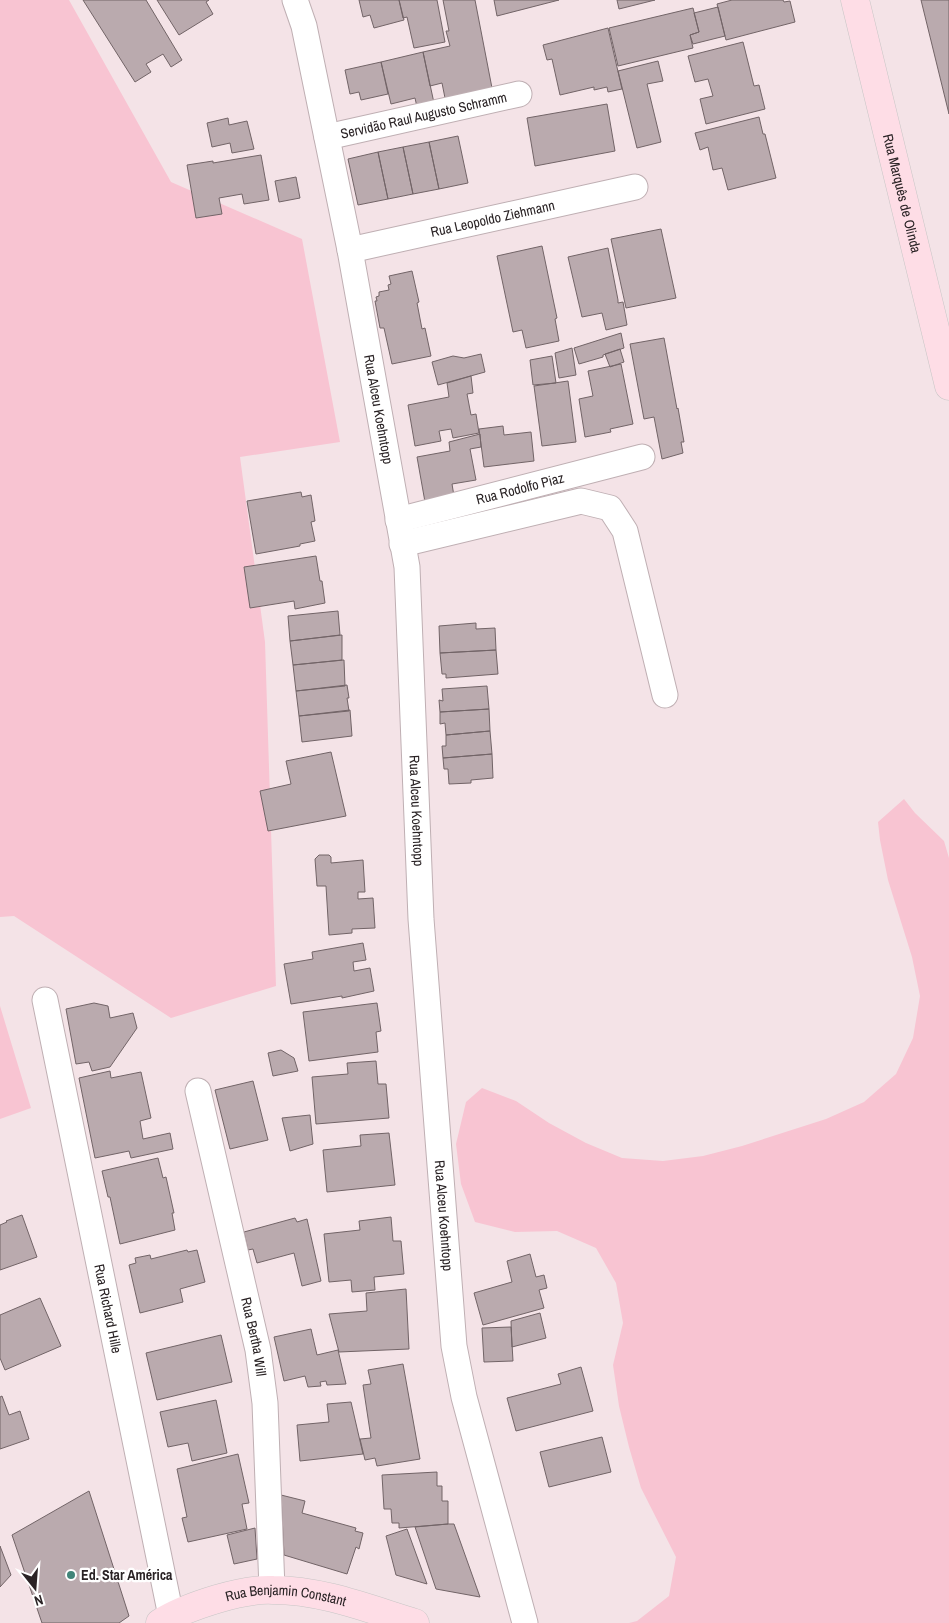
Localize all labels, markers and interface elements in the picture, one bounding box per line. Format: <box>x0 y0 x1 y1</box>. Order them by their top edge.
street label: Servidão Raul Augusto Schramm <box>339 88 509 143</box>
street label: Rua Marquês de Olinda <box>879 132 925 255</box>
street label: Rua Leopoldo Ziehmann <box>429 196 556 241</box>
street label: Rua Alceu Koehntopp <box>360 353 397 466</box>
street label: Rua Rodolfo Piaz <box>474 468 566 508</box>
street label: Rua Alceu Koehntopp <box>405 755 428 866</box>
street label: Rua Alceu Koehntopp <box>431 1159 457 1272</box>
street label: Rua Richard Hille <box>90 1262 126 1355</box>
street label: Rua Bertha Will <box>237 1295 270 1377</box>
north arrow <box>10 1563 60 1613</box>
place label: Ed. Star América <box>81 1566 173 1584</box>
marker: Ed. Star América <box>65 1569 77 1581</box>
street label: Rua Benjamin Constant <box>223 1581 348 1610</box>
text: N <box>32 1591 45 1610</box>

